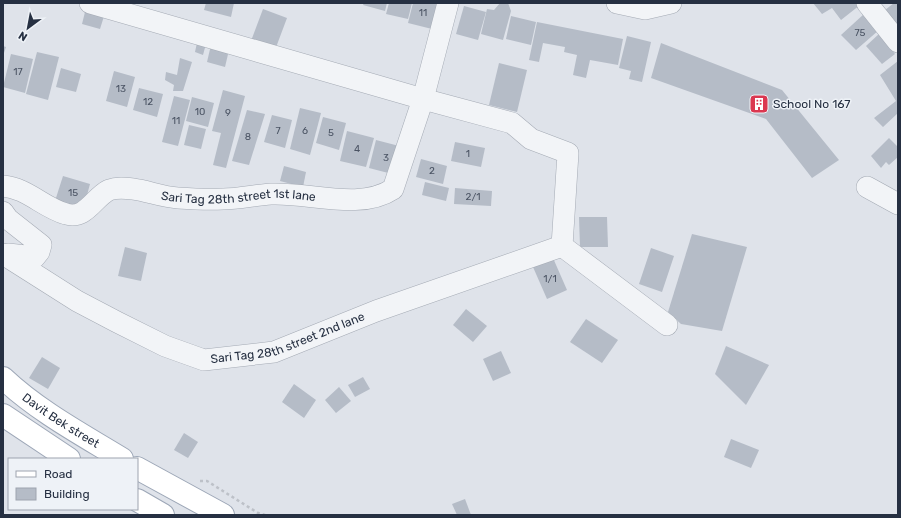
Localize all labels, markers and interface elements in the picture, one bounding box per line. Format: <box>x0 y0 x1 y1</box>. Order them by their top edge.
house number: 11 <box>419 7 427 19</box>
north arrow <box>8 8 48 48</box>
house number: 75 <box>854 27 866 39</box>
text: N <box>16 28 30 44</box>
house number: 17 <box>13 66 23 78</box>
house number: 13 <box>116 83 126 95</box>
building icon: School No 167 <box>748 93 770 115</box>
house number: 12 <box>143 96 153 108</box>
place label: School No 167 <box>773 97 850 111</box>
house number: 10 <box>195 106 205 118</box>
house number: 9 <box>225 107 231 119</box>
house number: 11 <box>172 115 180 127</box>
house number: 7 <box>275 125 281 137</box>
house number: 6 <box>302 125 308 137</box>
house number: 5 <box>328 127 334 139</box>
house number: 8 <box>245 131 251 143</box>
house number: 4 <box>354 143 360 155</box>
house number: 1 <box>466 148 470 160</box>
house number: 3 <box>383 152 389 164</box>
house number: 2 <box>429 165 435 177</box>
house number: 15 <box>68 187 78 199</box>
street label: Sari Tag 28th street 1st lane <box>160 187 317 206</box>
house number: 2/1 <box>466 191 480 203</box>
house number: 1/1 <box>543 273 557 285</box>
street label: Sari Tag 28th street 2nd lane <box>210 309 367 366</box>
street label: Davit Bek street <box>20 390 102 451</box>
legend <box>8 458 138 510</box>
text: Road <box>44 467 72 481</box>
text: Building <box>44 487 90 501</box>

